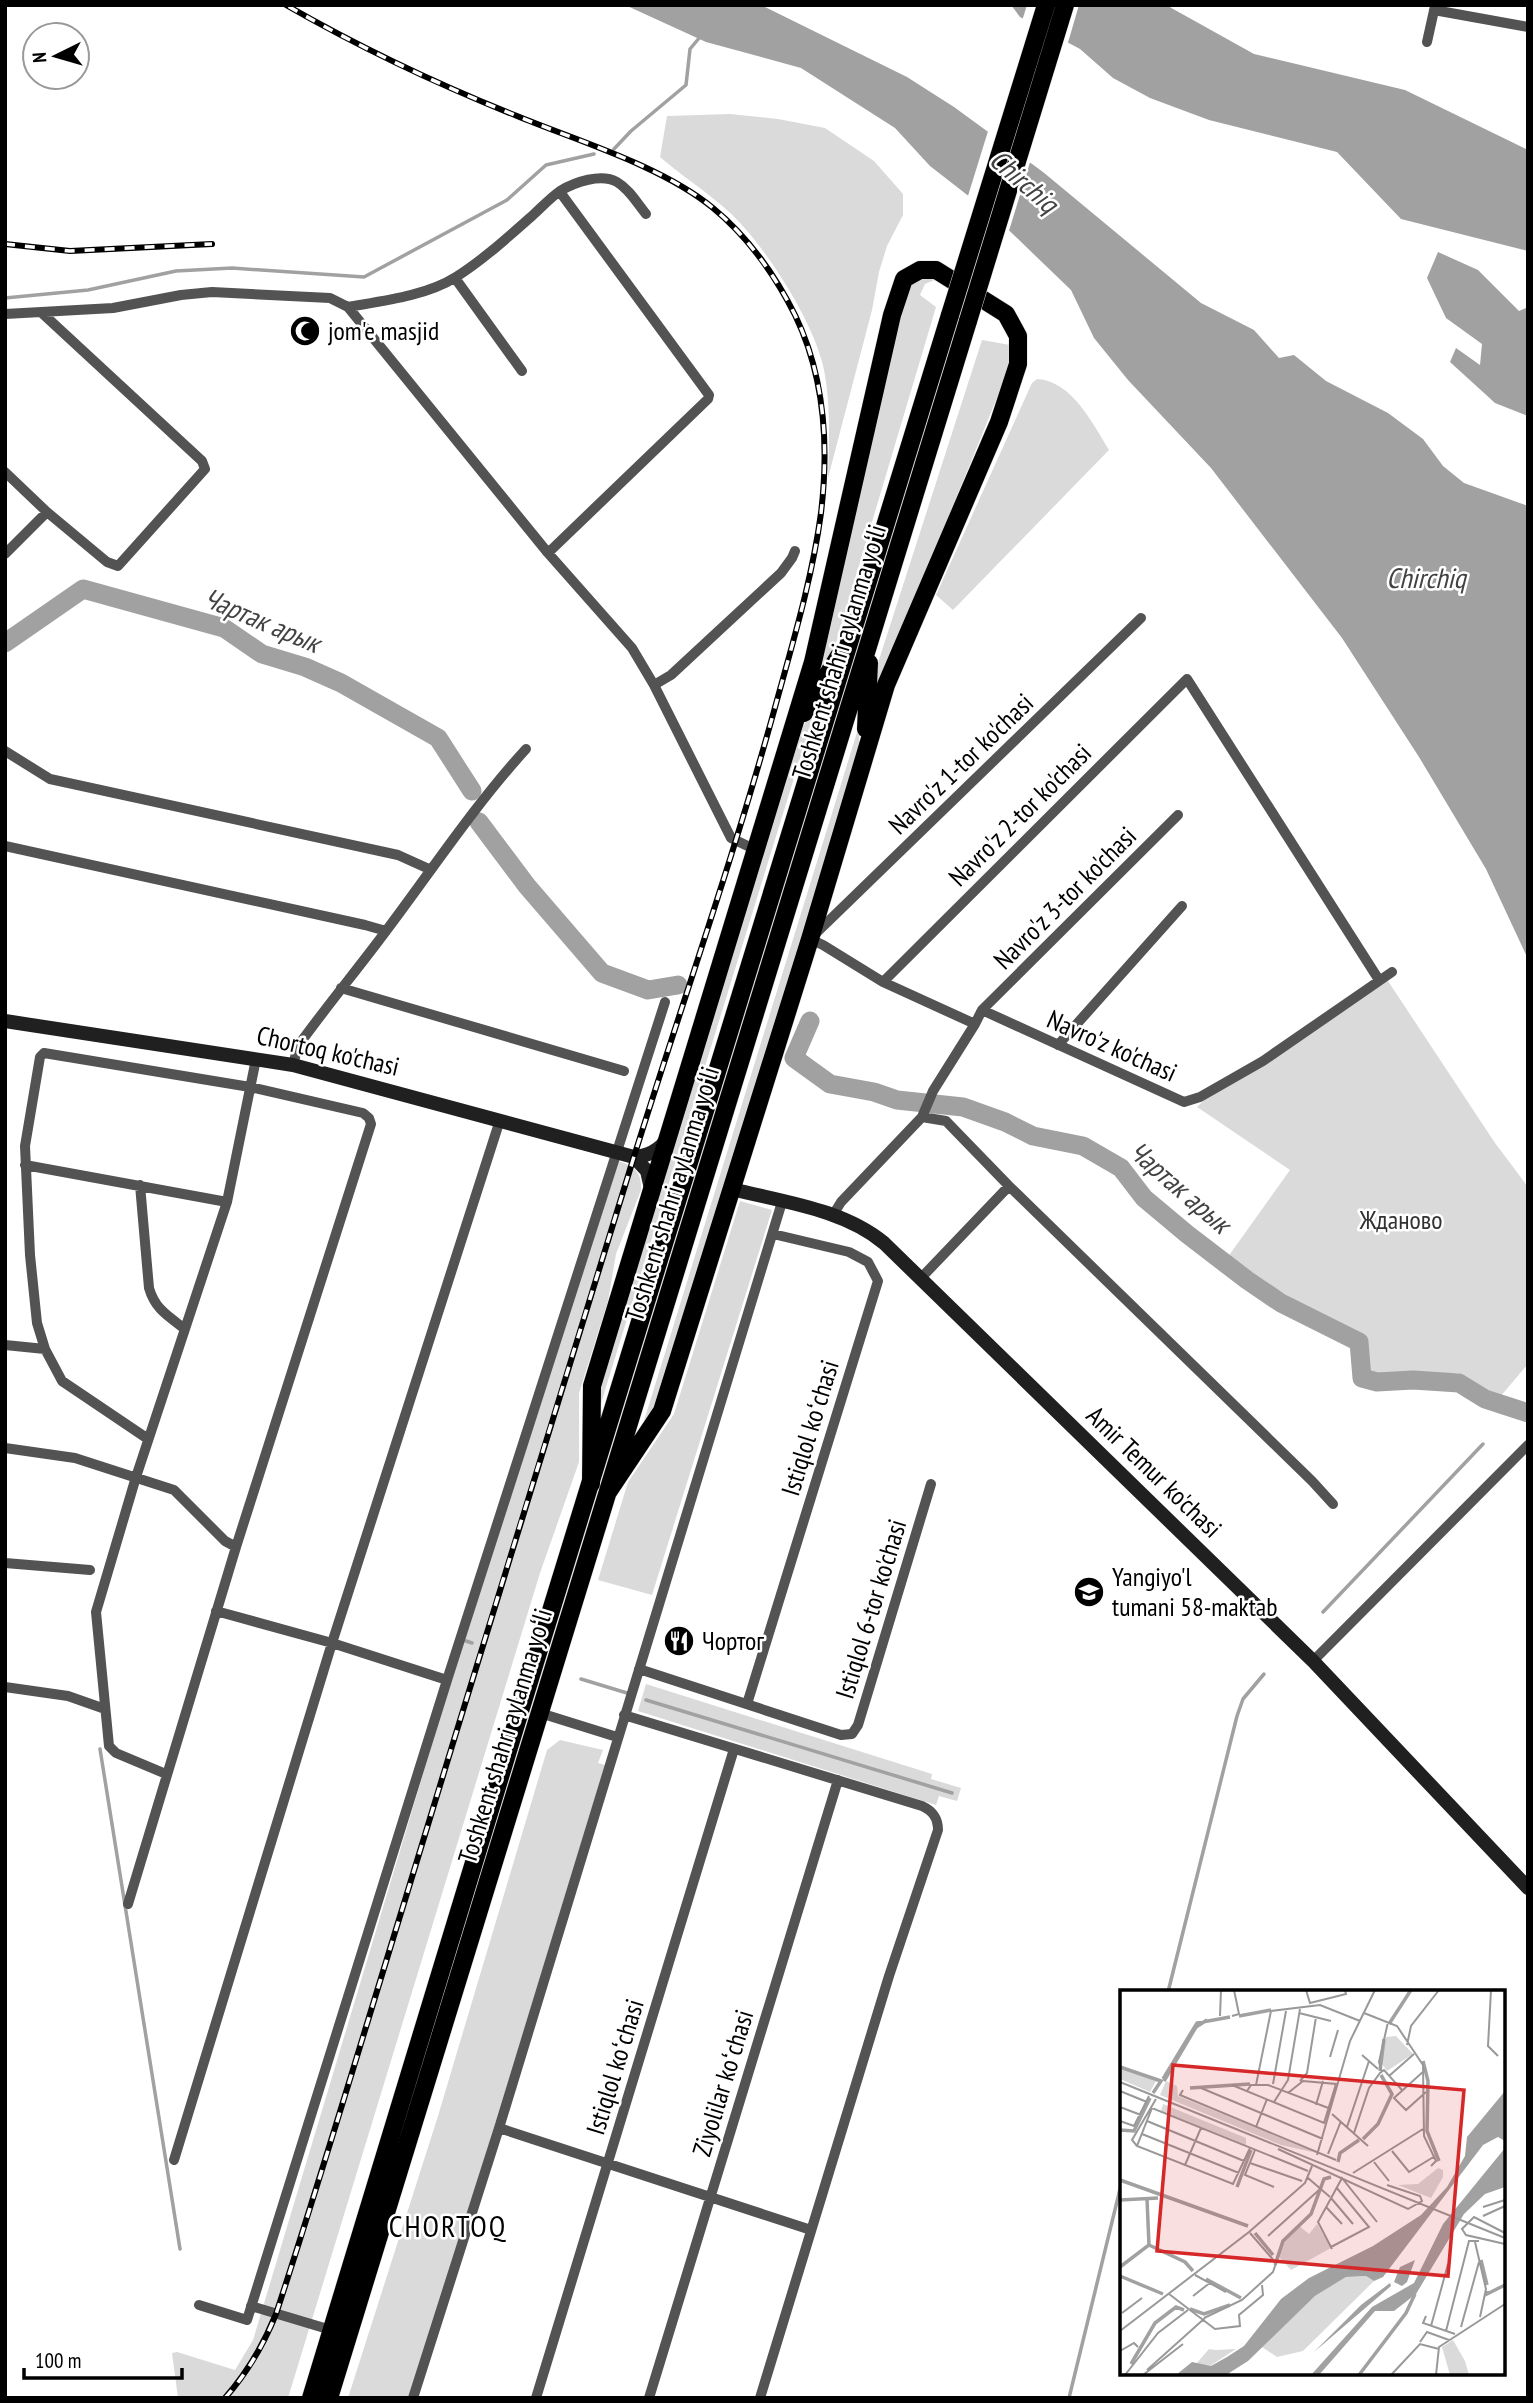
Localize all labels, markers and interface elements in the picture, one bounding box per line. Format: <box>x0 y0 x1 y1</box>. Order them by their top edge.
north arrow <box>21 21 91 91</box>
text: N <box>27 51 51 64</box>
water label: Chirchiq <box>982 141 1068 222</box>
mosque icon: jom'e masjid <box>288 314 322 348</box>
place label: jom'e masjid <box>328 314 439 347</box>
street label: Toshkent shahri aylanma yoʻli <box>784 520 893 783</box>
water label: Chirchiq <box>1386 559 1468 596</box>
water label: Чартак арык <box>198 578 329 662</box>
street label: Navro'z 1-tor ko'chasi <box>881 686 1040 841</box>
street label: Navro'z 2-tor ko'chasi <box>941 736 1098 893</box>
street label: Navro'z 3-tor ko'chasi <box>986 819 1143 976</box>
street label: Navro'z ko'chasi <box>1042 1002 1182 1089</box>
street label: Chortoq ko'chasi <box>254 1018 403 1083</box>
street label: Toshkent shahri aylanma yoʻli <box>617 1062 726 1325</box>
water label: Чартак арык <box>1122 1132 1241 1243</box>
park label: Жданово <box>1359 1203 1442 1236</box>
street label: Istiqlol koʻchasi <box>773 1356 846 1500</box>
street label: Amir Temur ko'chasi <box>1080 1399 1229 1544</box>
street label: Istiqlol 6-tor ko'chasi <box>828 1515 913 1703</box>
place label: Yangiyo'l tumani 58-maktab <box>1112 1560 1278 1623</box>
school or university icon: Yangiyo'l tumani 58-maktab <box>1072 1575 1106 1609</box>
street label: Toshkent shahri aylanma yoʻli <box>450 1604 559 1867</box>
restaurant icon: Чортог <box>662 1624 696 1658</box>
place label: Чортог <box>702 1624 764 1657</box>
inset map <box>1120 1990 1505 2375</box>
street label: Istiqlol koʻchasi <box>578 1995 651 2139</box>
street label: Ziyolilar koʻchasi <box>685 2006 760 2160</box>
district label: CHORTOQ <box>389 2206 507 2245</box>
scale bar <box>24 2336 182 2380</box>
text: 100 m <box>35 2347 81 2374</box>

